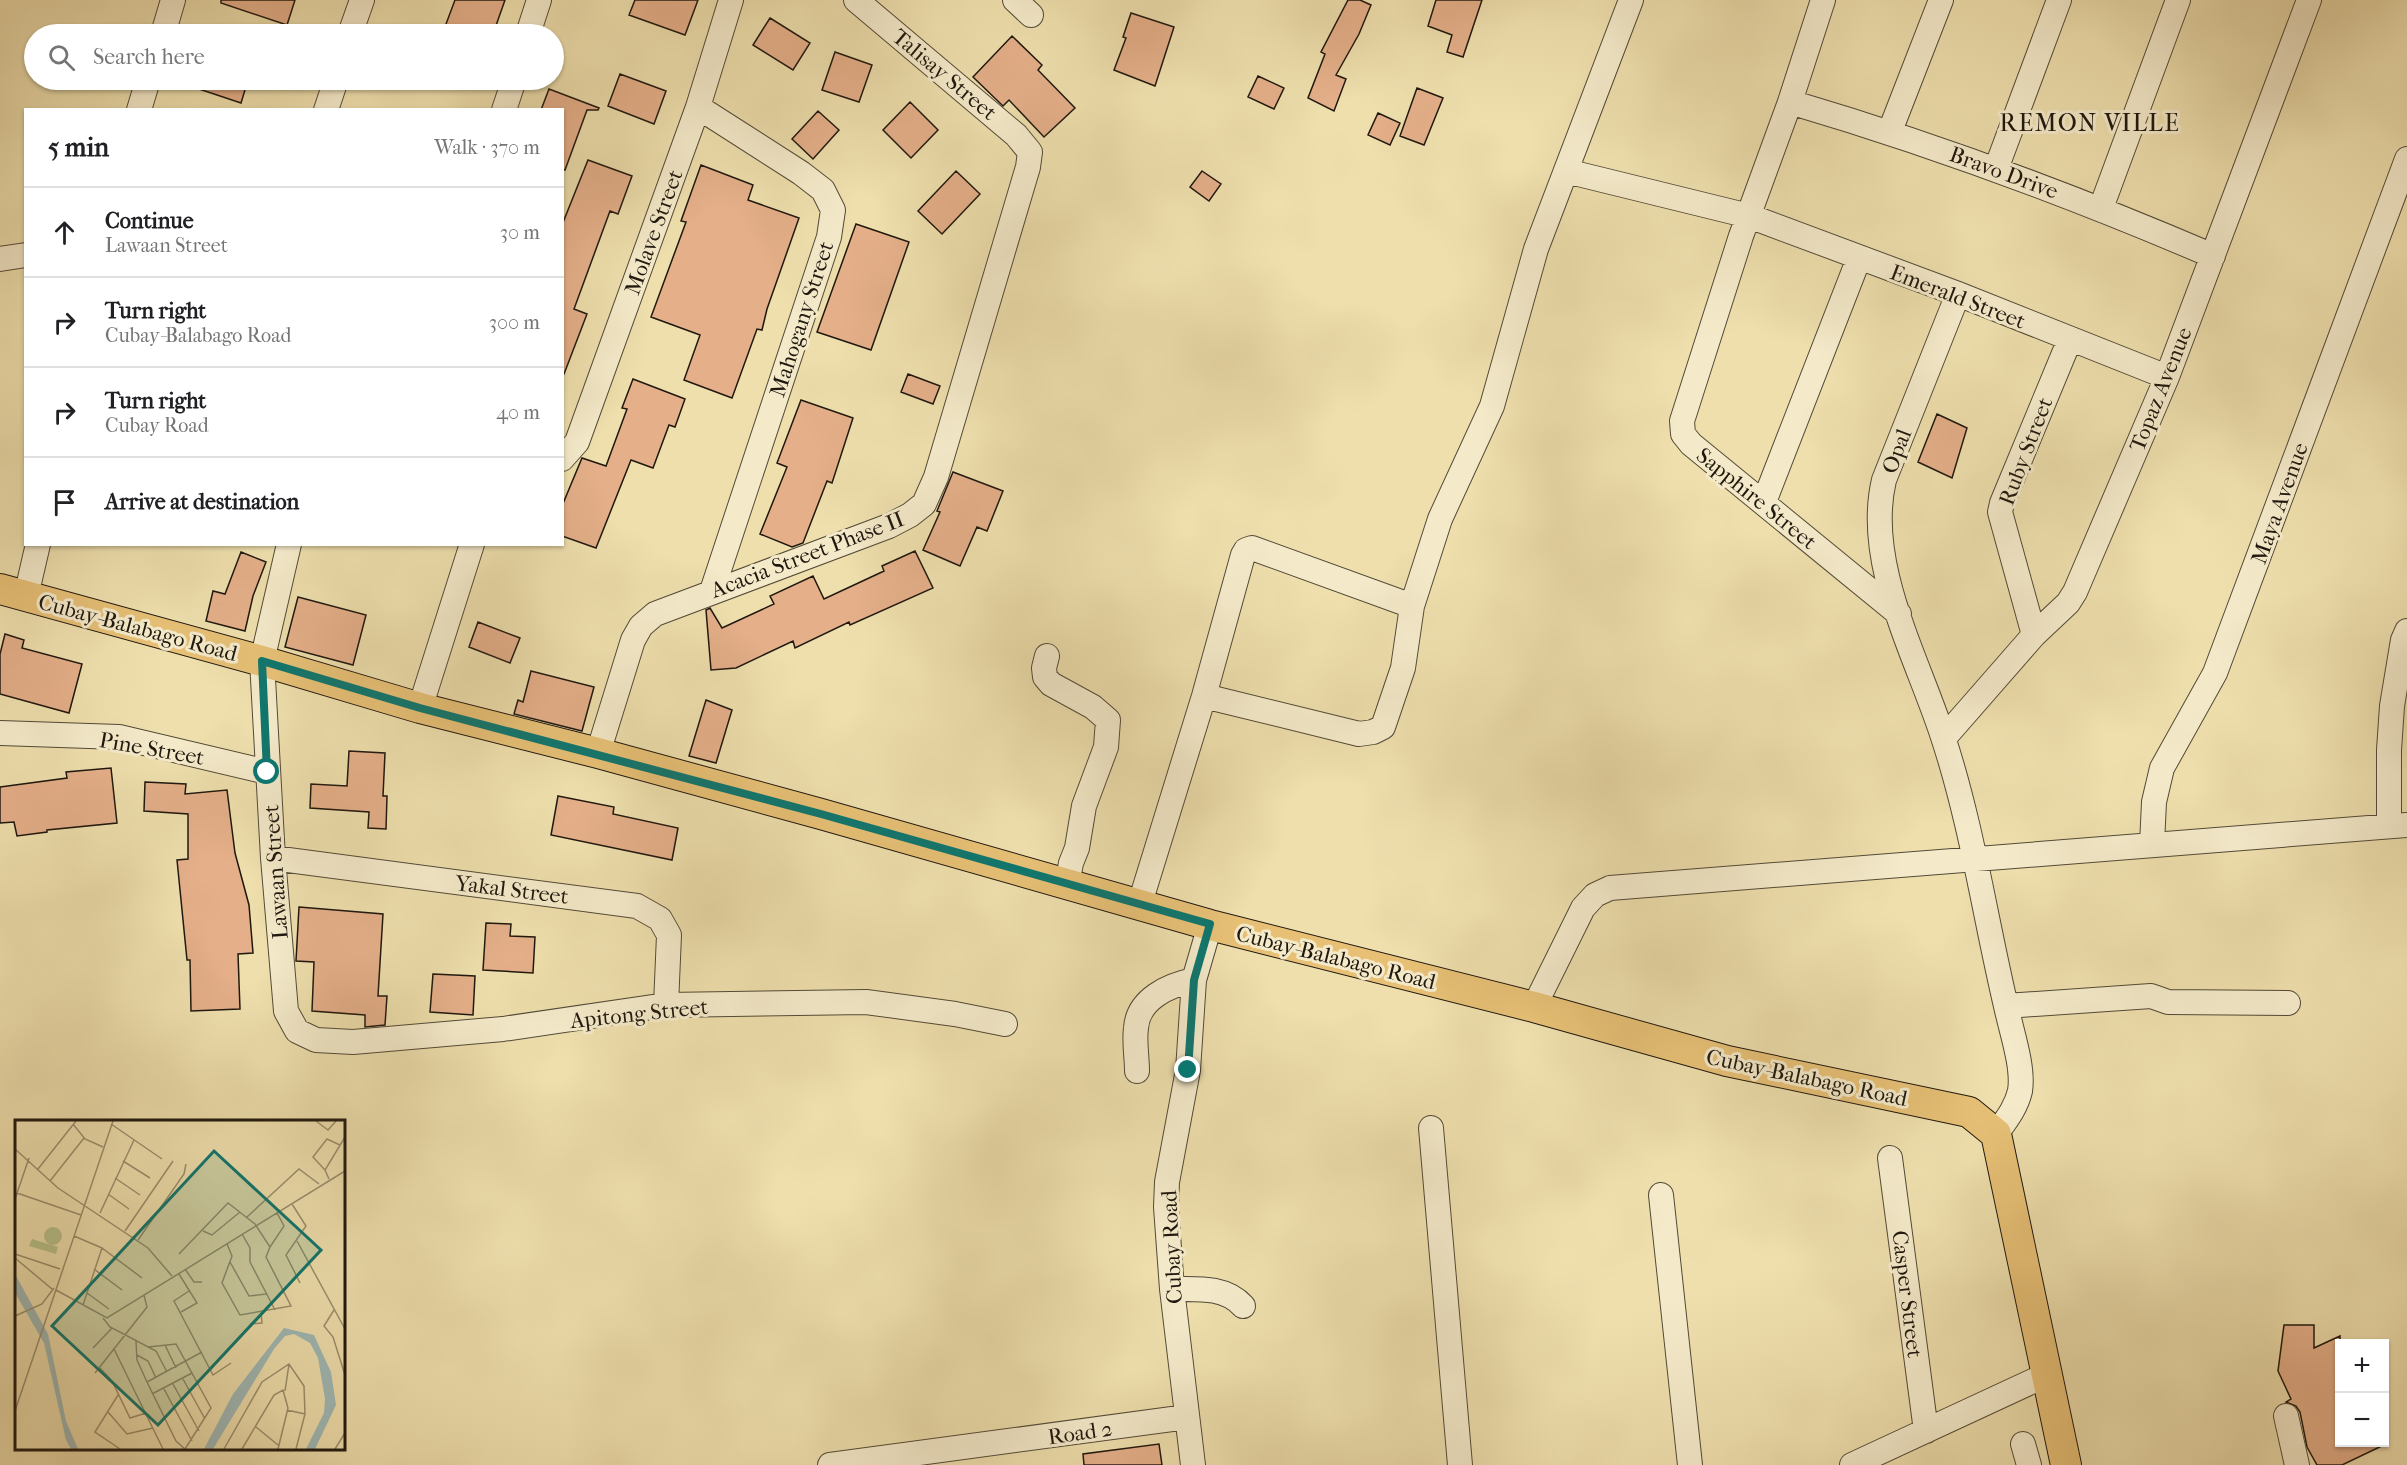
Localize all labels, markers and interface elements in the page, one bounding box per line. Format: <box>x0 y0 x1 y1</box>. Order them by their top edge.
search box <box>24 24 564 90</box>
street label: Talisay Street <box>887 24 1002 126</box>
icon: search <box>45 41 78 74</box>
text: Search here <box>93 44 205 70</box>
district label: REMON VILLE <box>2000 109 2180 137</box>
text: 5 min <box>48 132 109 163</box>
text: Walk · 370 m <box>434 136 540 159</box>
street label: Bravo Drive <box>1946 141 2062 205</box>
street label: Molave Street <box>619 166 689 298</box>
text: Continue <box>105 208 194 234</box>
icon: ahead <box>48 216 81 249</box>
text: 30 m <box>500 221 540 244</box>
text: Lawaan Street <box>105 234 228 257</box>
street label: Mahogany Street <box>765 238 839 400</box>
street label: Emerald Street <box>1886 259 2029 335</box>
text: Turn right <box>105 298 206 324</box>
icon: right <box>48 306 81 339</box>
text: 300 m <box>489 311 540 334</box>
street label: Topaz Avenue <box>2124 323 2198 455</box>
text: Cubay-Balabago Road <box>105 324 291 347</box>
text: Turn right <box>105 388 206 414</box>
street label: Ruby Street <box>1993 394 2058 509</box>
icon: right <box>48 396 81 429</box>
text: 40 m <box>496 401 540 424</box>
text: Cubay Road <box>105 414 209 437</box>
street label: Opal <box>1877 425 1917 477</box>
street label: Maya Avenue <box>2246 439 2314 568</box>
street label: Sapphire Street <box>1691 442 1822 555</box>
icon: arrive <box>48 486 81 519</box>
text: Arrive at destination <box>105 489 299 515</box>
street label: Acacia Street Phase II <box>706 506 908 604</box>
street label: Cubay-Balabago Road <box>35 589 241 667</box>
street label: Pine Street <box>97 727 206 771</box>
route start <box>253 758 279 784</box>
street label: Lawaan Street <box>258 803 294 940</box>
street label: Yakal Street <box>453 870 570 910</box>
street label: Cubay-Balabago Road <box>1233 921 1439 996</box>
street label: Apitong Street <box>568 994 710 1034</box>
street label: Cubay-Balabago Road <box>1704 1044 1911 1112</box>
route end <box>1174 1056 1200 1082</box>
inset map <box>15 1120 345 1450</box>
street label: Cubay Road <box>1156 1188 1188 1305</box>
street label: Casper Street <box>1886 1229 1928 1359</box>
map controls <box>2335 1339 2389 1447</box>
button: + <box>2335 1339 2389 1393</box>
button: − <box>2335 1393 2389 1447</box>
street label: Road 2 <box>1046 1416 1114 1450</box>

